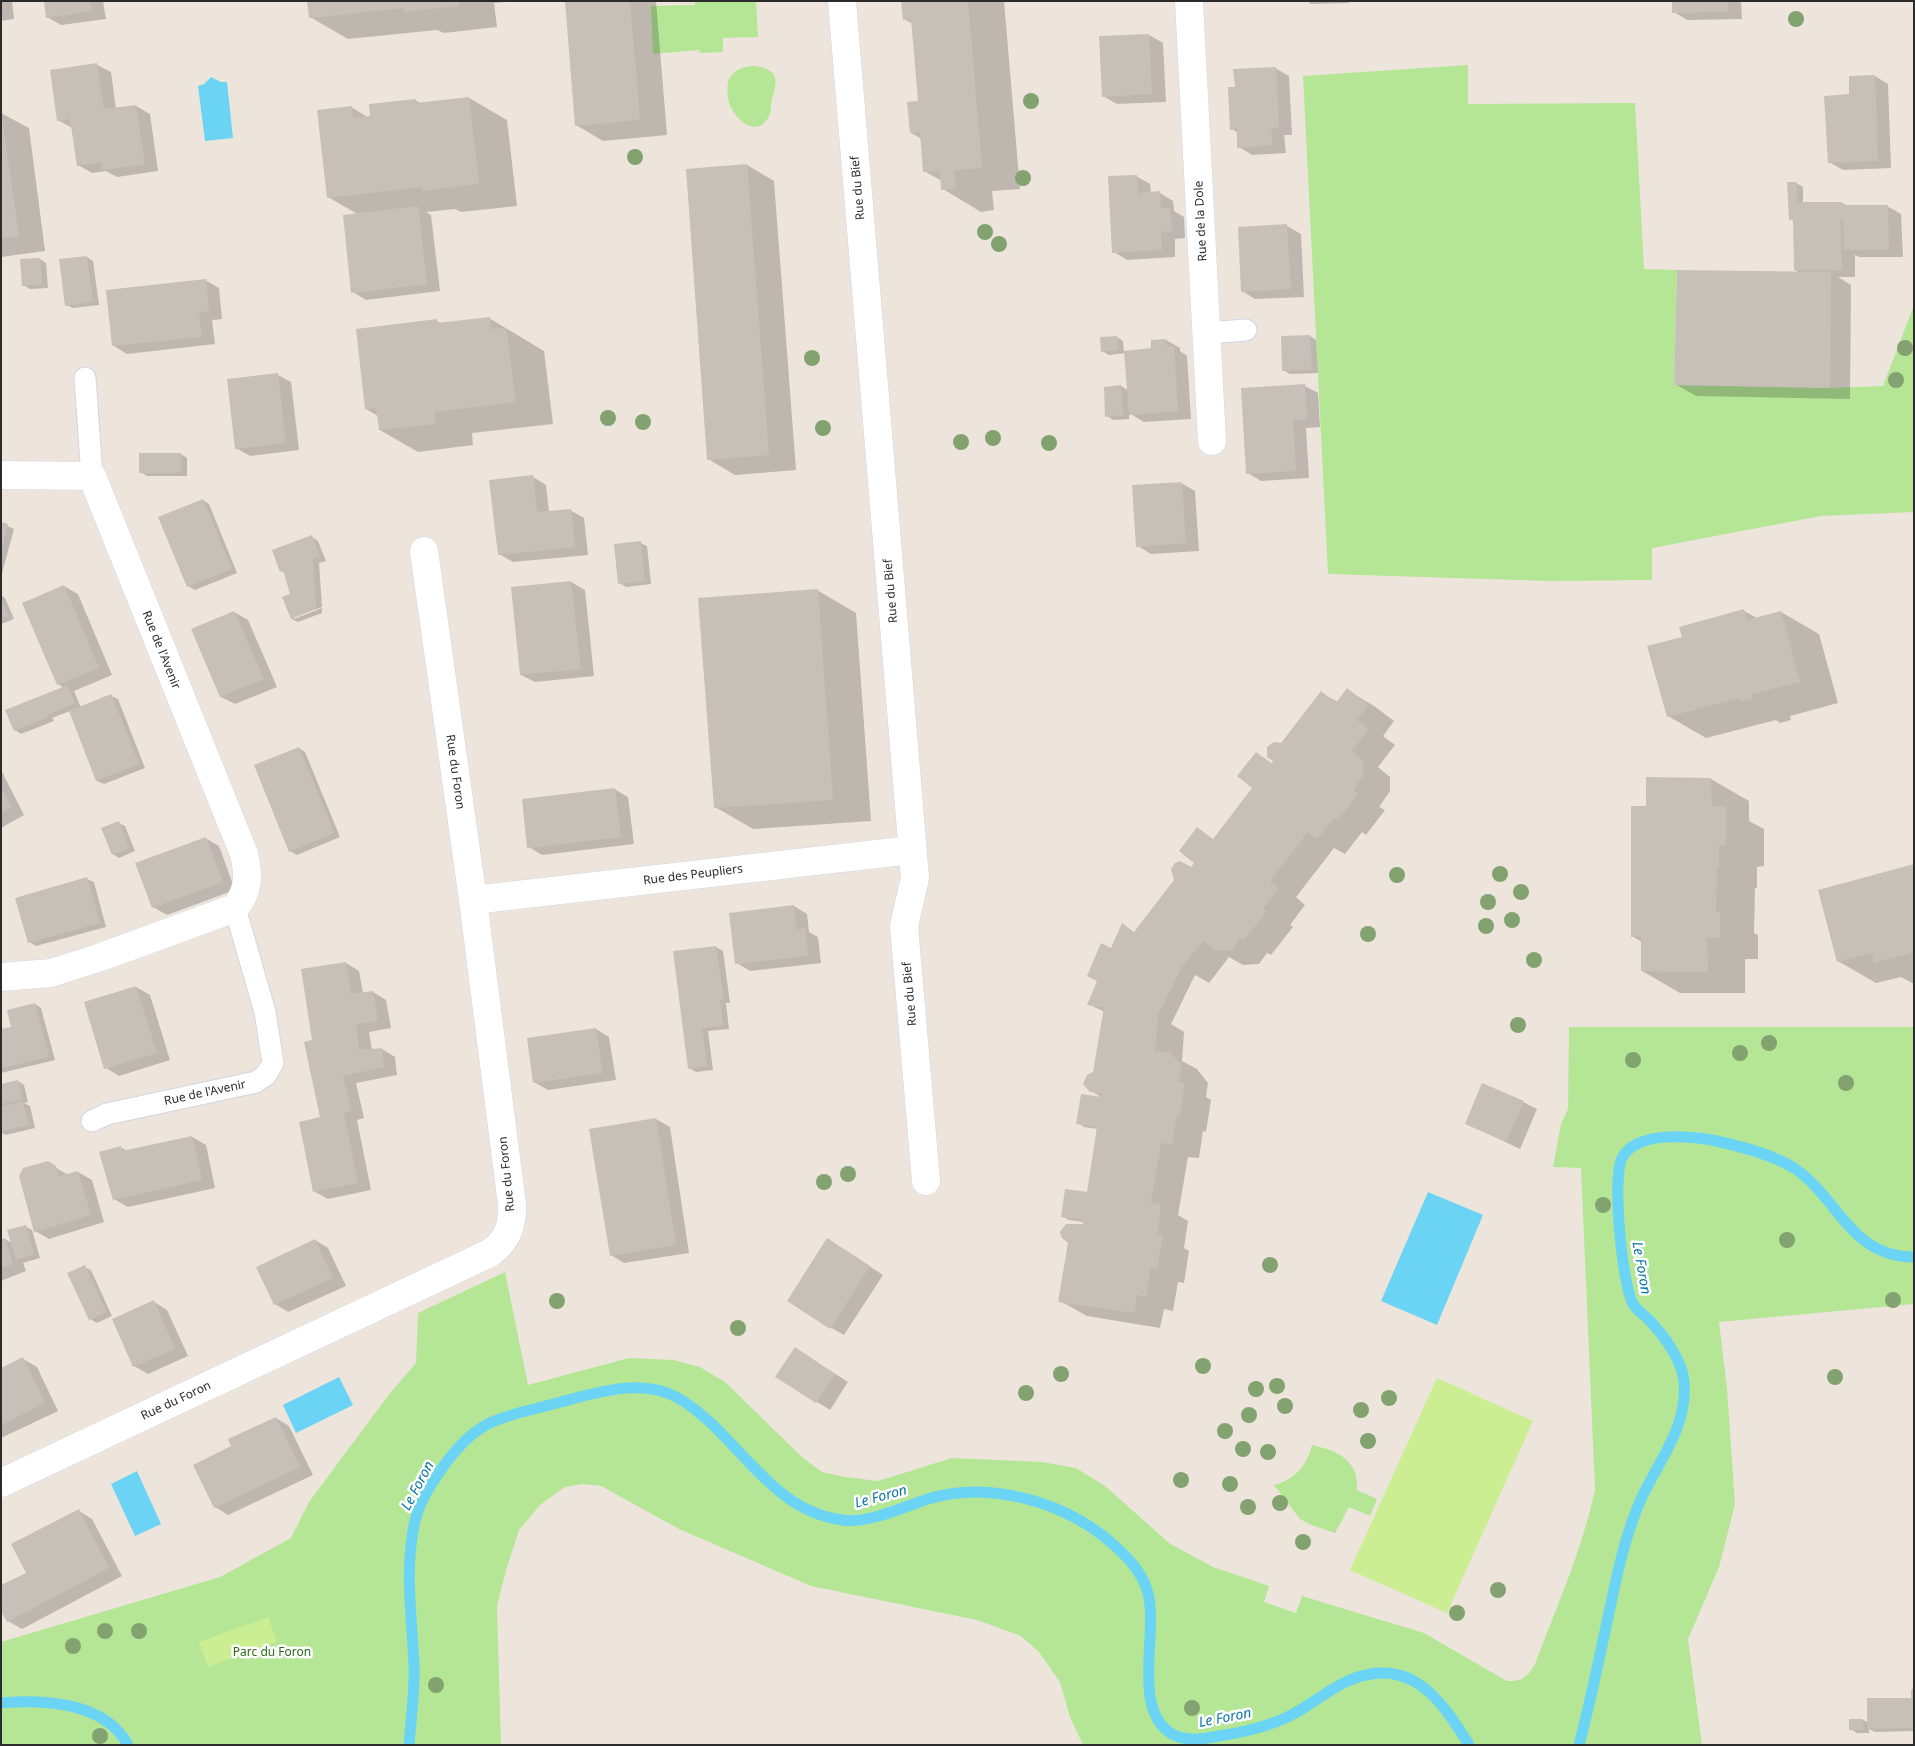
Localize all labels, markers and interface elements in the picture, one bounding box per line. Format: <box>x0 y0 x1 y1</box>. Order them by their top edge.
street label: Rue du Bief <box>848 155 868 221</box>
street label: Rue de la Dole <box>1192 180 1210 262</box>
street label: Rue du Bief <box>881 558 901 624</box>
street label: Rue de l'Avenir <box>139 609 183 691</box>
street label: Rue du Foron <box>443 734 467 810</box>
street label: Rue des Peupliers <box>642 862 744 888</box>
street label: Rue du Bief <box>900 961 920 1027</box>
street label: Rue de l'Avenir <box>163 1077 247 1109</box>
street label: Rue du Foron <box>496 1136 518 1212</box>
water label: Le Foron <box>1628 1240 1654 1296</box>
street label: Rue du Foron <box>139 1379 213 1423</box>
water label: Le Foron <box>398 1459 438 1513</box>
water label: Le Foron <box>853 1482 909 1512</box>
park label: Parc du Foron <box>233 1646 311 1660</box>
water label: Le Foron <box>1197 1705 1253 1731</box>

